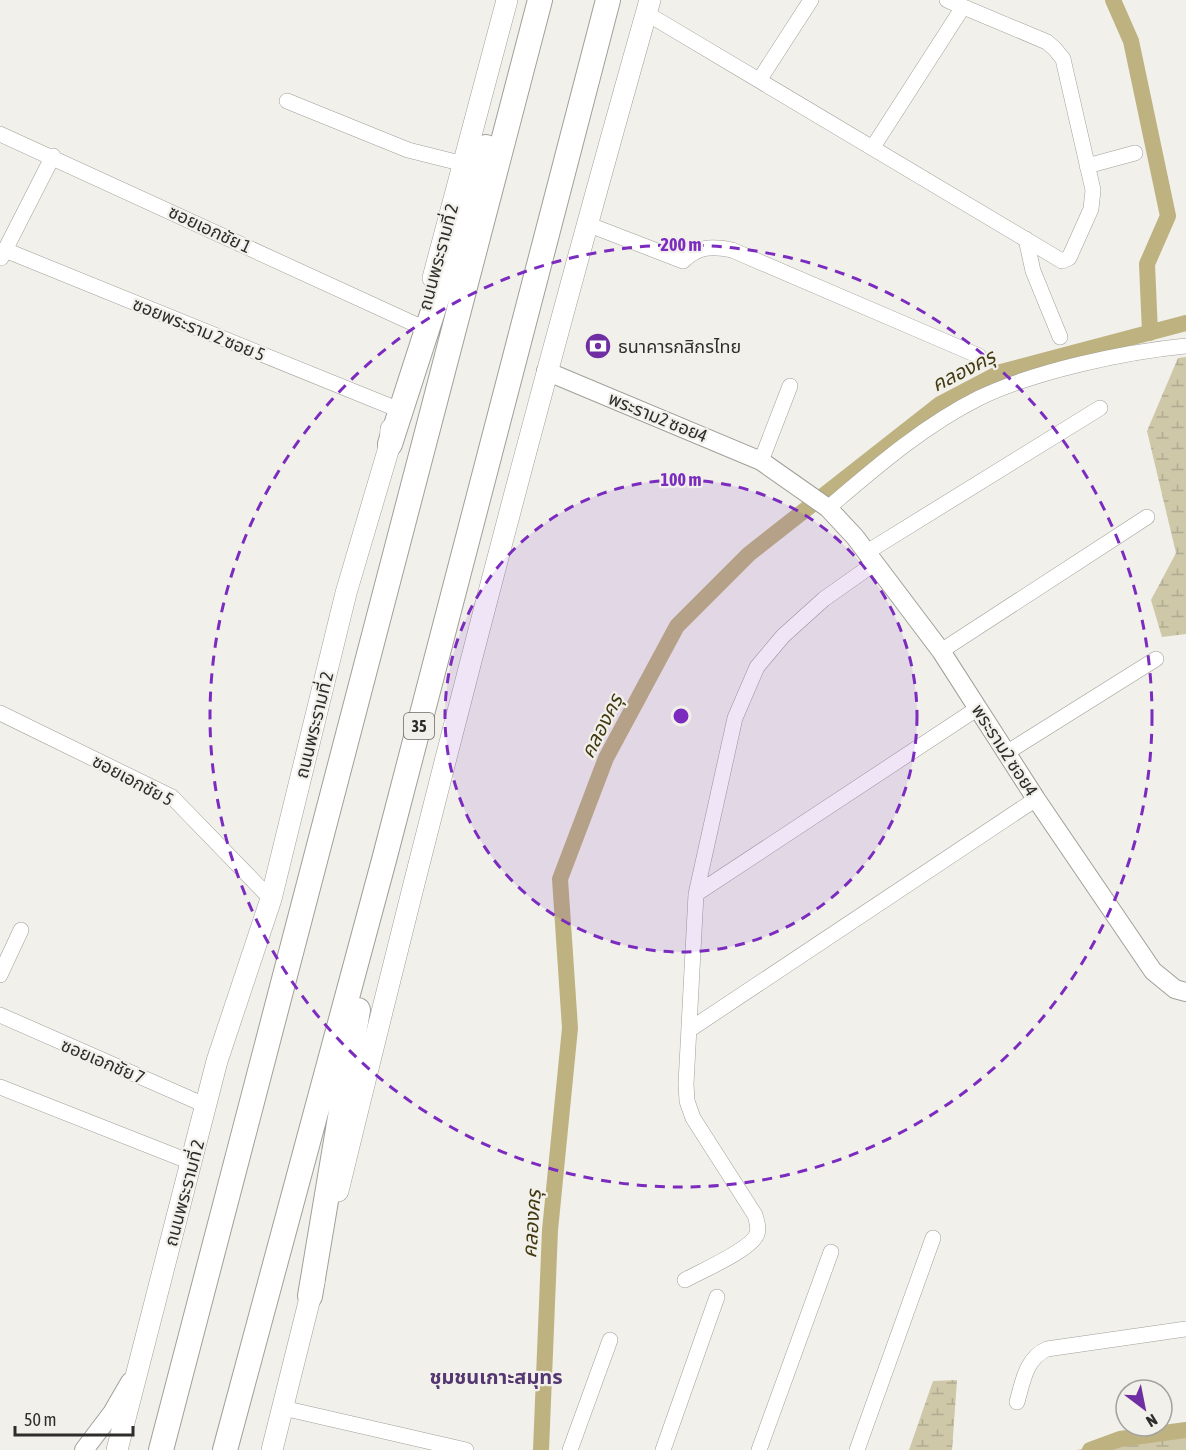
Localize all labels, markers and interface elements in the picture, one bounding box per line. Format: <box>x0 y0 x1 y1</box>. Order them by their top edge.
street label: ซอยเอกชัย 1 <box>165 201 255 257</box>
street label: ถนนพระรามที่ 2 <box>412 201 462 313</box>
text: 200 m <box>661 234 701 255</box>
street label: ซอยพระราม 2 ซอย 5 <box>130 293 268 365</box>
bank icon: ธนาคารกสิกรไทย <box>583 331 613 361</box>
place label: ธนาคารกสิกรไทย <box>618 336 741 357</box>
water label: คลองครุ <box>927 344 1001 397</box>
street label: พระราม2 ซอย4 <box>605 388 711 446</box>
text: 100 m <box>661 469 701 490</box>
street label: ถนนพระรามที่ 2 <box>289 669 337 781</box>
water label: คลองครุ <box>575 689 629 762</box>
street label: พระราม2 ซอย4 <box>968 700 1042 800</box>
centre of rings <box>671 706 691 726</box>
road number: 35 <box>404 713 434 739</box>
street label: ซอยเอกชัย 5 <box>89 750 177 810</box>
street label: ซอยเอกชัย 7 <box>58 1034 148 1088</box>
street label: ถนนพระรามที่ 2 <box>158 1137 208 1249</box>
water label: คลองครุ <box>517 1188 547 1259</box>
district label: ชุมชนเกาะสมุทร <box>429 1365 563 1389</box>
north arrow <box>1114 1378 1174 1438</box>
scale bar <box>15 1399 134 1437</box>
text: 50 m <box>24 1409 56 1430</box>
text: N <box>1143 1411 1161 1431</box>

